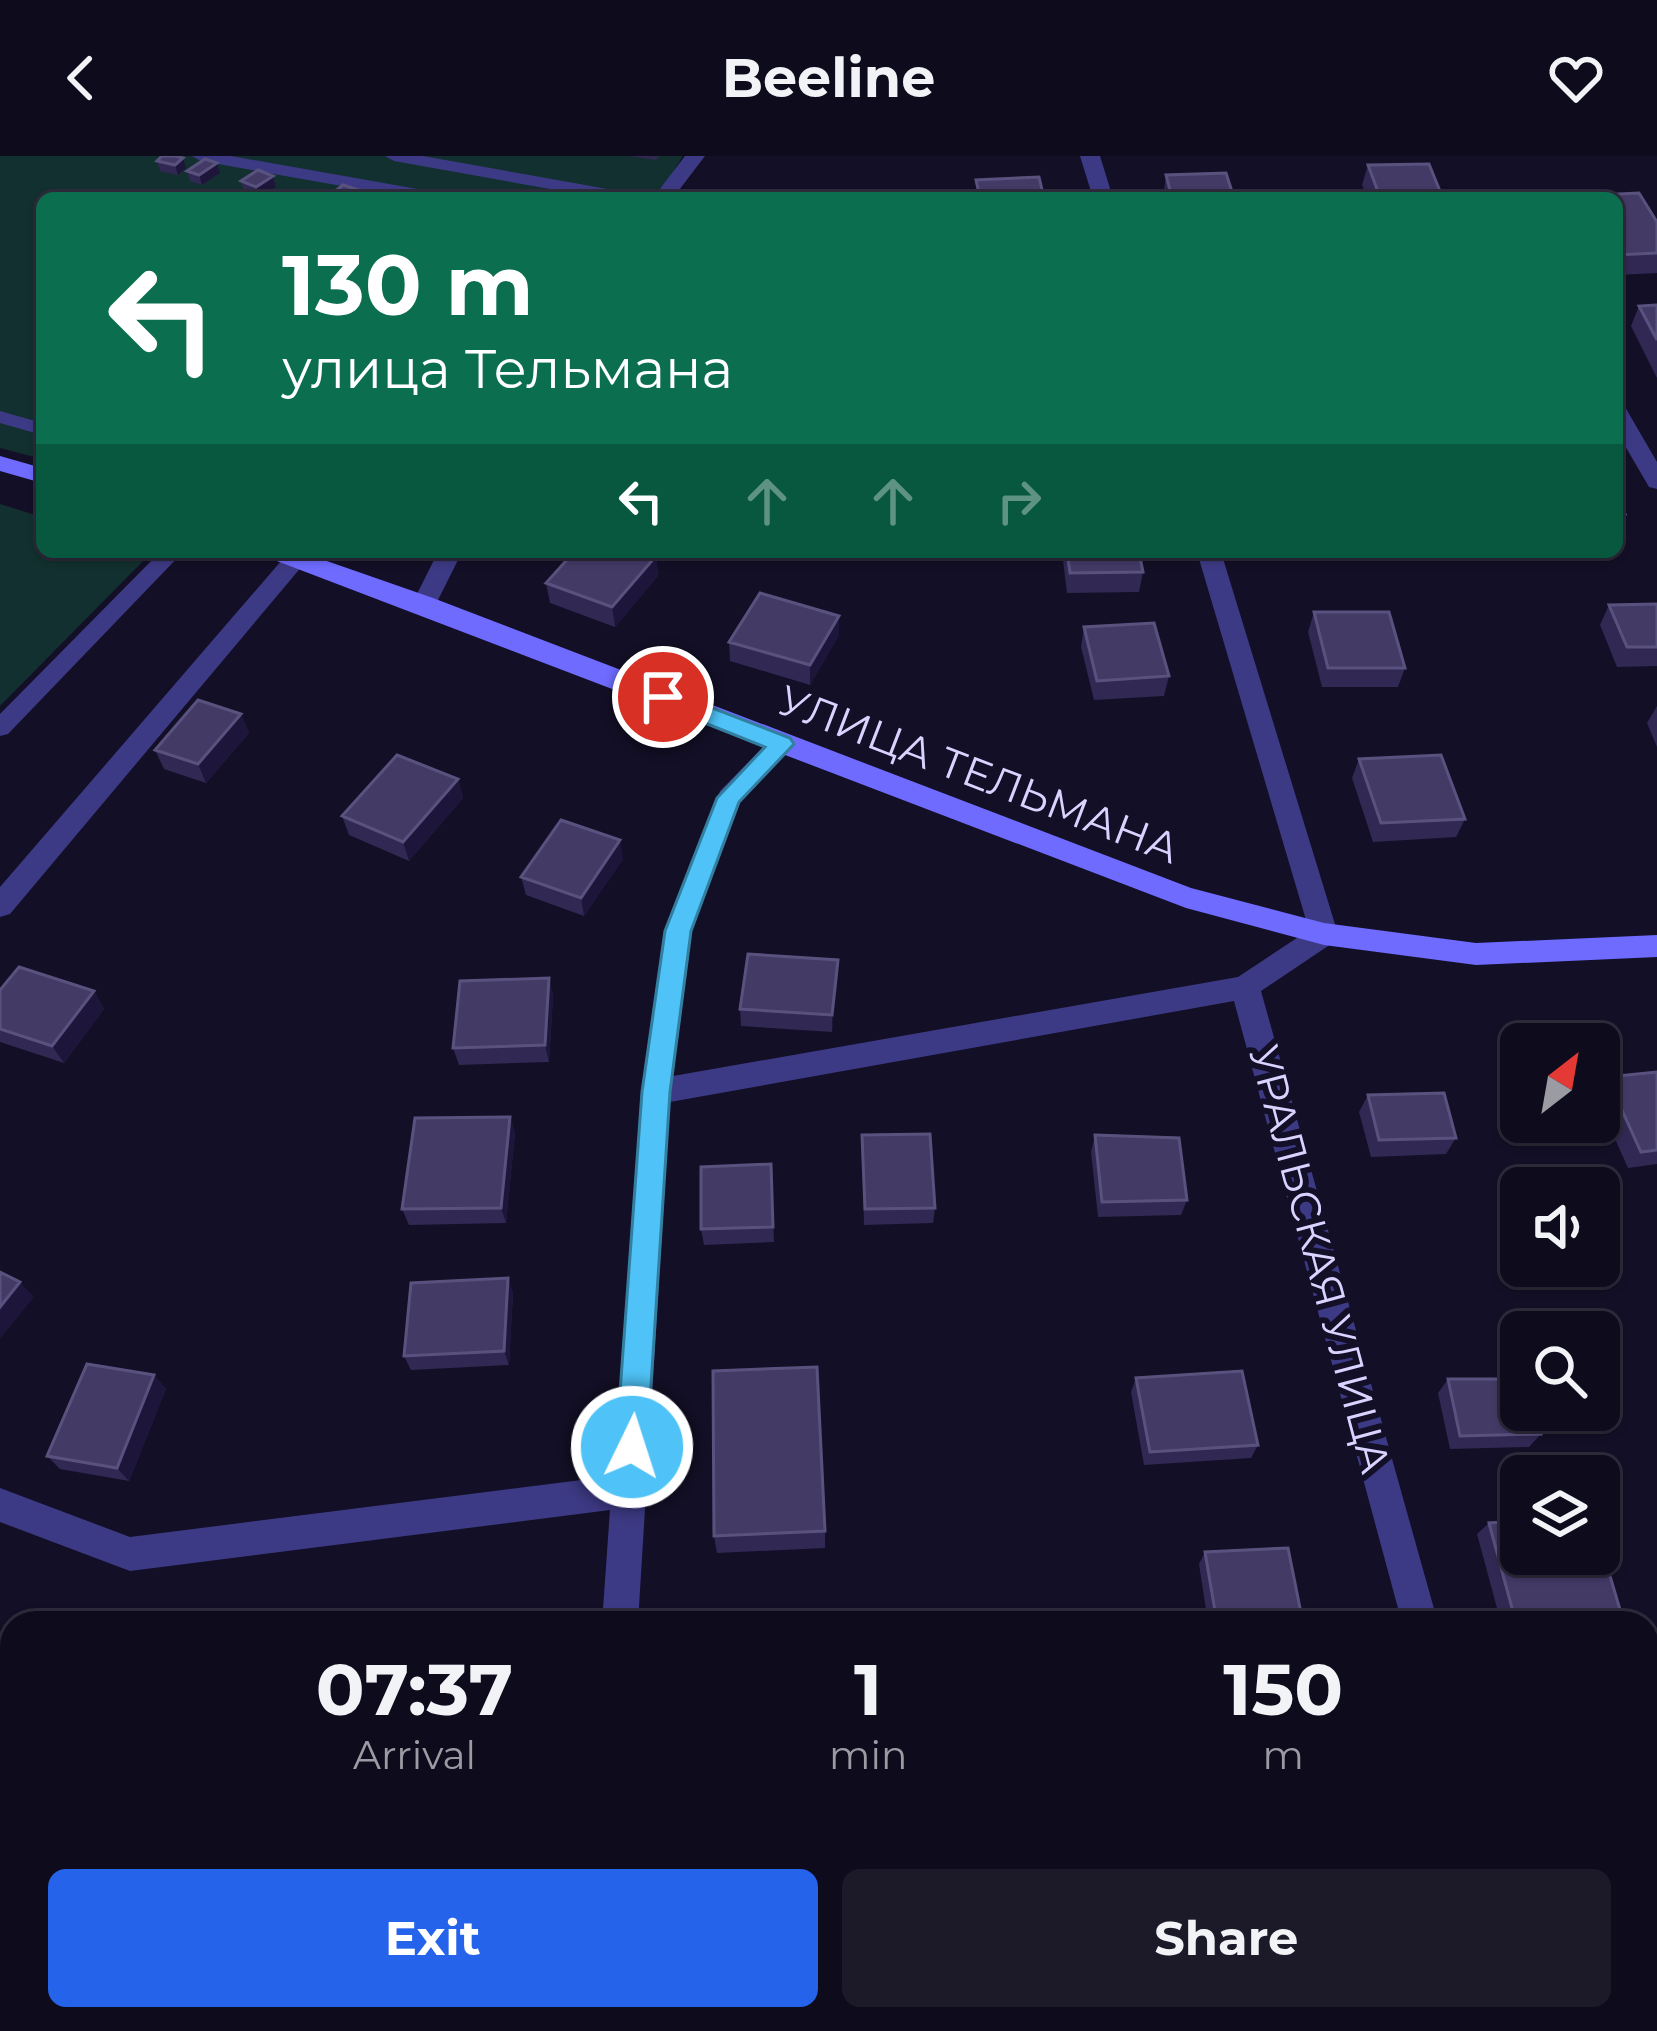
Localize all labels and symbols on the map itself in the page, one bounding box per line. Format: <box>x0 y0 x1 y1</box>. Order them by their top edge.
pin <box>612 646 714 748</box>
street label: УЛИЦА ТЕЛЬМАНА <box>771 674 1187 874</box>
north arrow <box>1500 1023 1620 1143</box>
street label: УРАЛЬСКАЯ УЛИЦА <box>1238 1039 1402 1479</box>
position arrow <box>569 1384 695 1510</box>

